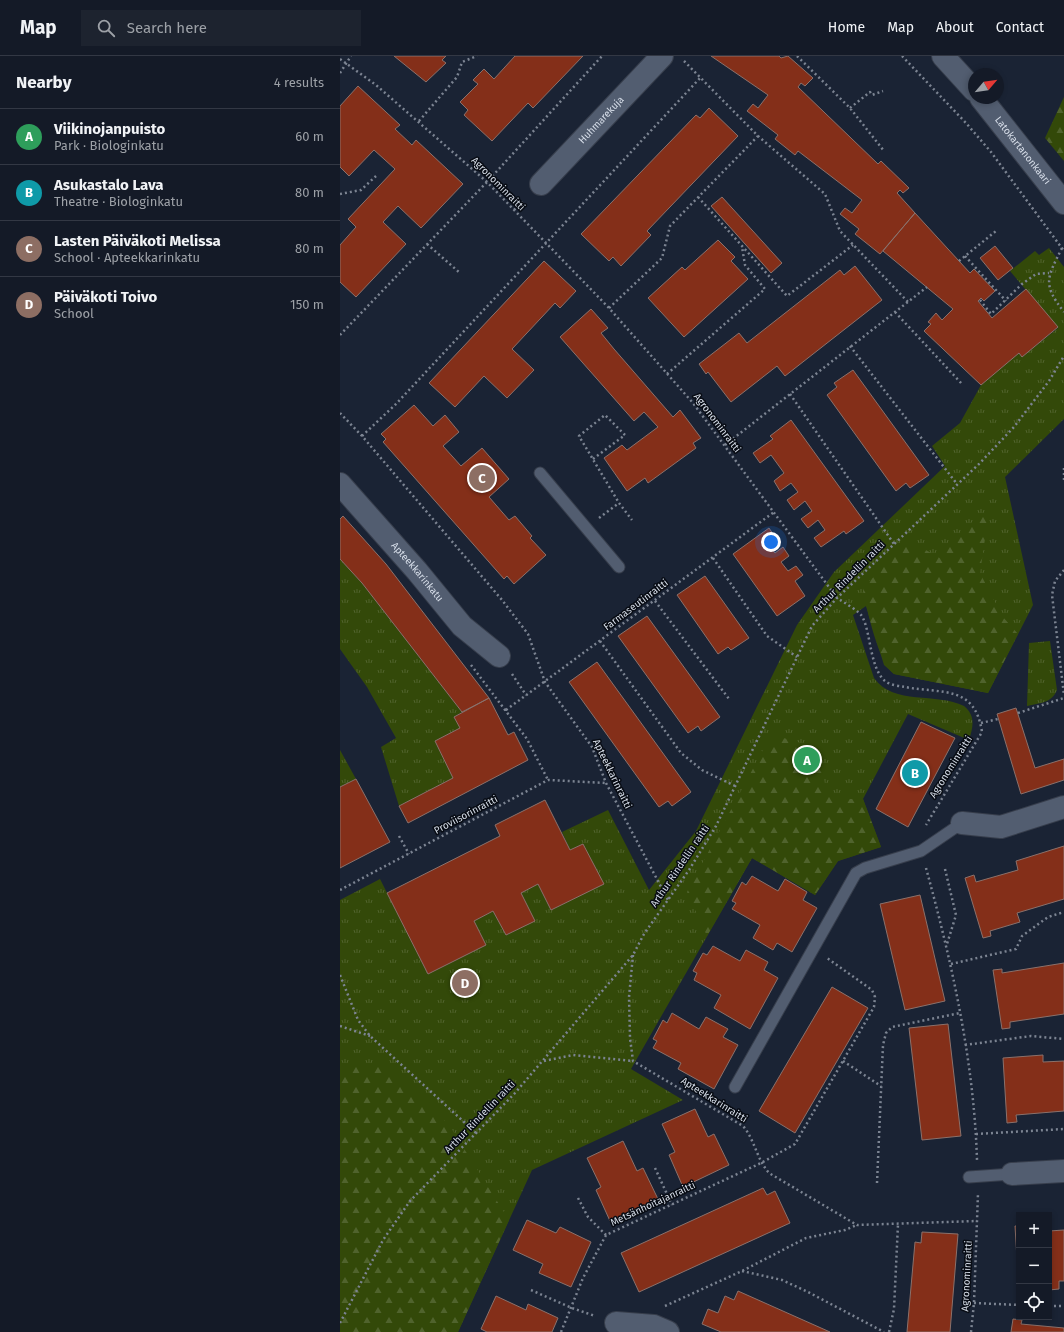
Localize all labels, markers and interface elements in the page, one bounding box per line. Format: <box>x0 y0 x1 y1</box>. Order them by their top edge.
search box <box>81 10 361 46</box>
text: Map <box>20 16 57 39</box>
icon: search <box>95 17 117 39</box>
text: Search here <box>127 19 207 37</box>
text: Home <box>828 19 865 36</box>
text: Map <box>887 19 914 36</box>
text: About <box>936 19 974 36</box>
text: Contact <box>996 19 1044 36</box>
north arrow <box>968 68 1004 104</box>
text: Nearby <box>16 72 71 93</box>
text: 4 results <box>274 75 324 90</box>
street label: Huhmarekuja <box>576 94 627 146</box>
street label: Latokartanonkaari <box>992 114 1053 187</box>
text: Viikinojanpuisto <box>54 120 165 138</box>
text: A <box>25 129 33 144</box>
text: 60 m <box>295 129 324 144</box>
text: Park · Biologinkatu <box>54 138 164 153</box>
street label: Agronominraitti <box>469 155 528 214</box>
text: Asukastalo Lava <box>54 176 164 194</box>
text: B <box>25 185 33 200</box>
text: 80 m <box>295 185 324 200</box>
text: Theatre · Biologinkatu <box>54 194 183 209</box>
text: Lasten Päiväkoti Melissa <box>54 232 221 250</box>
text: C <box>25 241 33 256</box>
text: 80 m <box>295 241 324 256</box>
text: School · Apteekkarinkatu <box>54 250 200 265</box>
text: Päiväkoti Toivo <box>54 288 157 306</box>
text: D <box>25 297 33 312</box>
text: 150 m <box>290 297 324 312</box>
text: School <box>54 306 94 321</box>
street label: Agronominraitti <box>691 391 743 455</box>
pin: C <box>469 463 495 493</box>
your location <box>761 532 781 552</box>
street label: Arthur Rindellin raitti <box>811 538 888 615</box>
street label: Apteekkarinkatu <box>388 540 446 604</box>
street label: Farmaseutinraitti <box>601 577 671 633</box>
street label: Agronominraitti <box>927 734 975 800</box>
street label: Apteekkarinraitti <box>590 737 634 811</box>
pin: A <box>794 745 820 775</box>
pin: B <box>902 758 928 788</box>
street label: Proviisorinraitti <box>432 793 500 837</box>
street label: Arthur Rindellin raitti <box>648 822 712 909</box>
pin: D <box>452 968 478 998</box>
street label: Apteekkarinraitti <box>679 1075 750 1125</box>
street label: Arthur Rindellin raitti <box>442 1078 518 1156</box>
street label: Metsänhoitajanraitti <box>609 1179 697 1229</box>
map controls <box>1016 1212 1052 1320</box>
button: + <box>1016 1212 1052 1248</box>
street label: Agronominraitti <box>959 1240 975 1312</box>
button: − <box>1016 1248 1052 1284</box>
button: locate <box>1016 1284 1052 1320</box>

